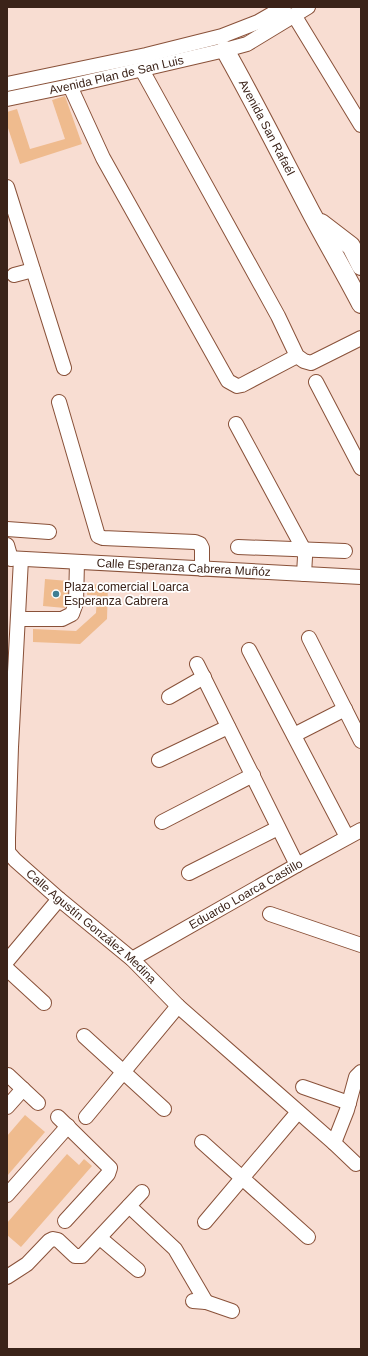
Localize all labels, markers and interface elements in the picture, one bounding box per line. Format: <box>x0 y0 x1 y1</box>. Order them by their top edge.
street label: Avenida Plan de San Luis <box>48 53 185 97</box>
street label: Avenida San Rafaél <box>236 77 298 178</box>
street label: Calle Esperanza Cabrera Muñóz <box>96 556 271 579</box>
place label: Plaza comercial Loarca Esperanza Cabrera <box>64 580 189 608</box>
marker: Plaza comercial Loarca Esperanza Cabrera <box>51 589 61 599</box>
street label: Eduardo Loarca Castillo <box>187 856 305 932</box>
street label: Calle Agustín González Medina <box>23 866 159 987</box>

